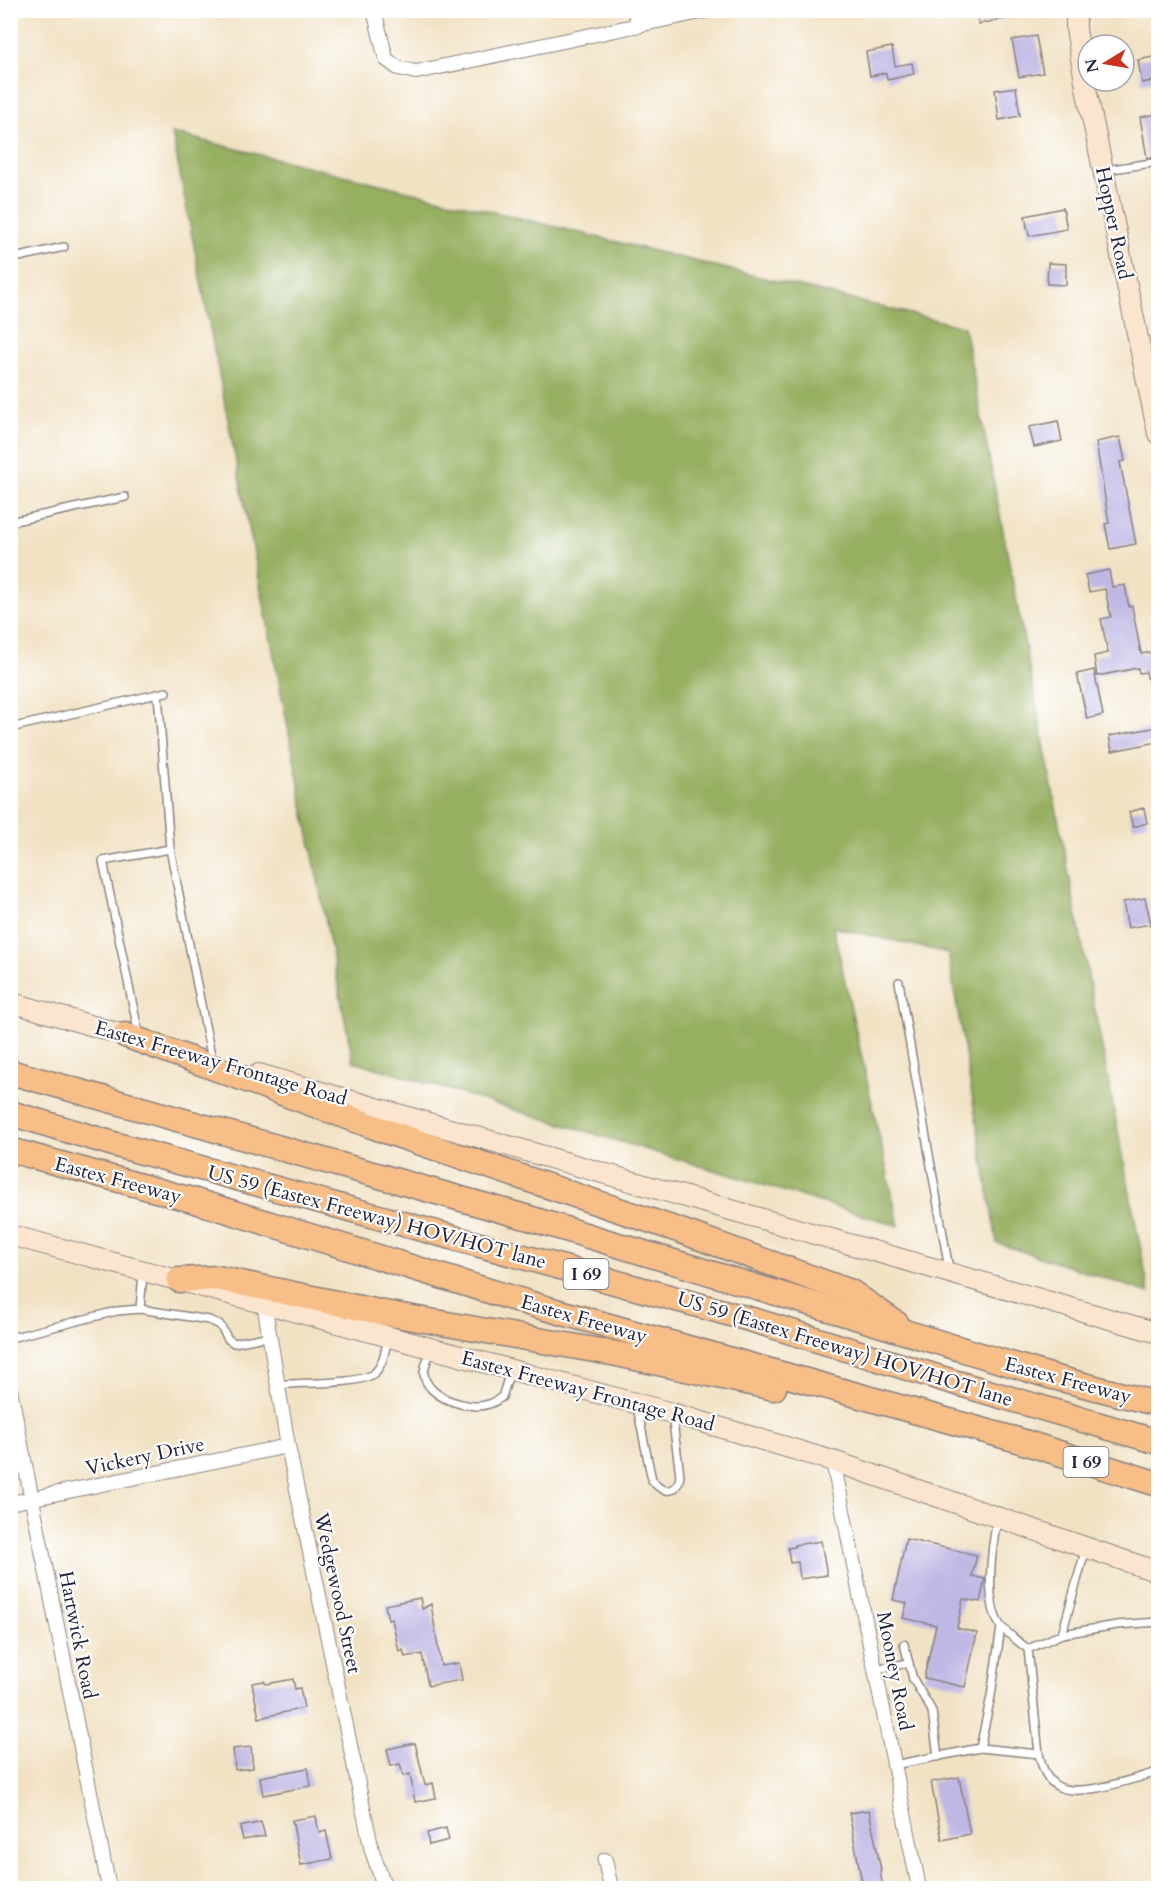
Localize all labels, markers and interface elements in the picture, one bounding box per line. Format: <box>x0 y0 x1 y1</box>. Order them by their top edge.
north arrow <box>1076 33 1136 93</box>
text: N <box>1080 57 1104 75</box>
street label: Hopper Road <box>1089 164 1139 282</box>
street label: Eastex Freeway Frontage Road <box>92 1014 351 1112</box>
street label: Eastex Freeway <box>51 1150 185 1210</box>
street label: US 59 (Eastex Freeway) HOV/HOT lane <box>205 1159 549 1275</box>
road number: I 69 <box>564 1259 608 1289</box>
street label: US 59 (Eastex Freeway) HOV/HOT lane <box>674 1285 1016 1413</box>
street label: Eastex Freeway <box>518 1288 651 1350</box>
street label: Eastex Freeway Frontage Road <box>458 1344 718 1438</box>
street label: Eastex Freeway <box>1001 1350 1135 1410</box>
street label: Vickery Drive <box>83 1430 207 1482</box>
road number: I 69 <box>1064 1447 1108 1477</box>
street label: Wedgewood Street <box>308 1509 368 1677</box>
street label: Hartwick Road <box>52 1569 104 1702</box>
street label: Mooney Road <box>870 1609 920 1733</box>

